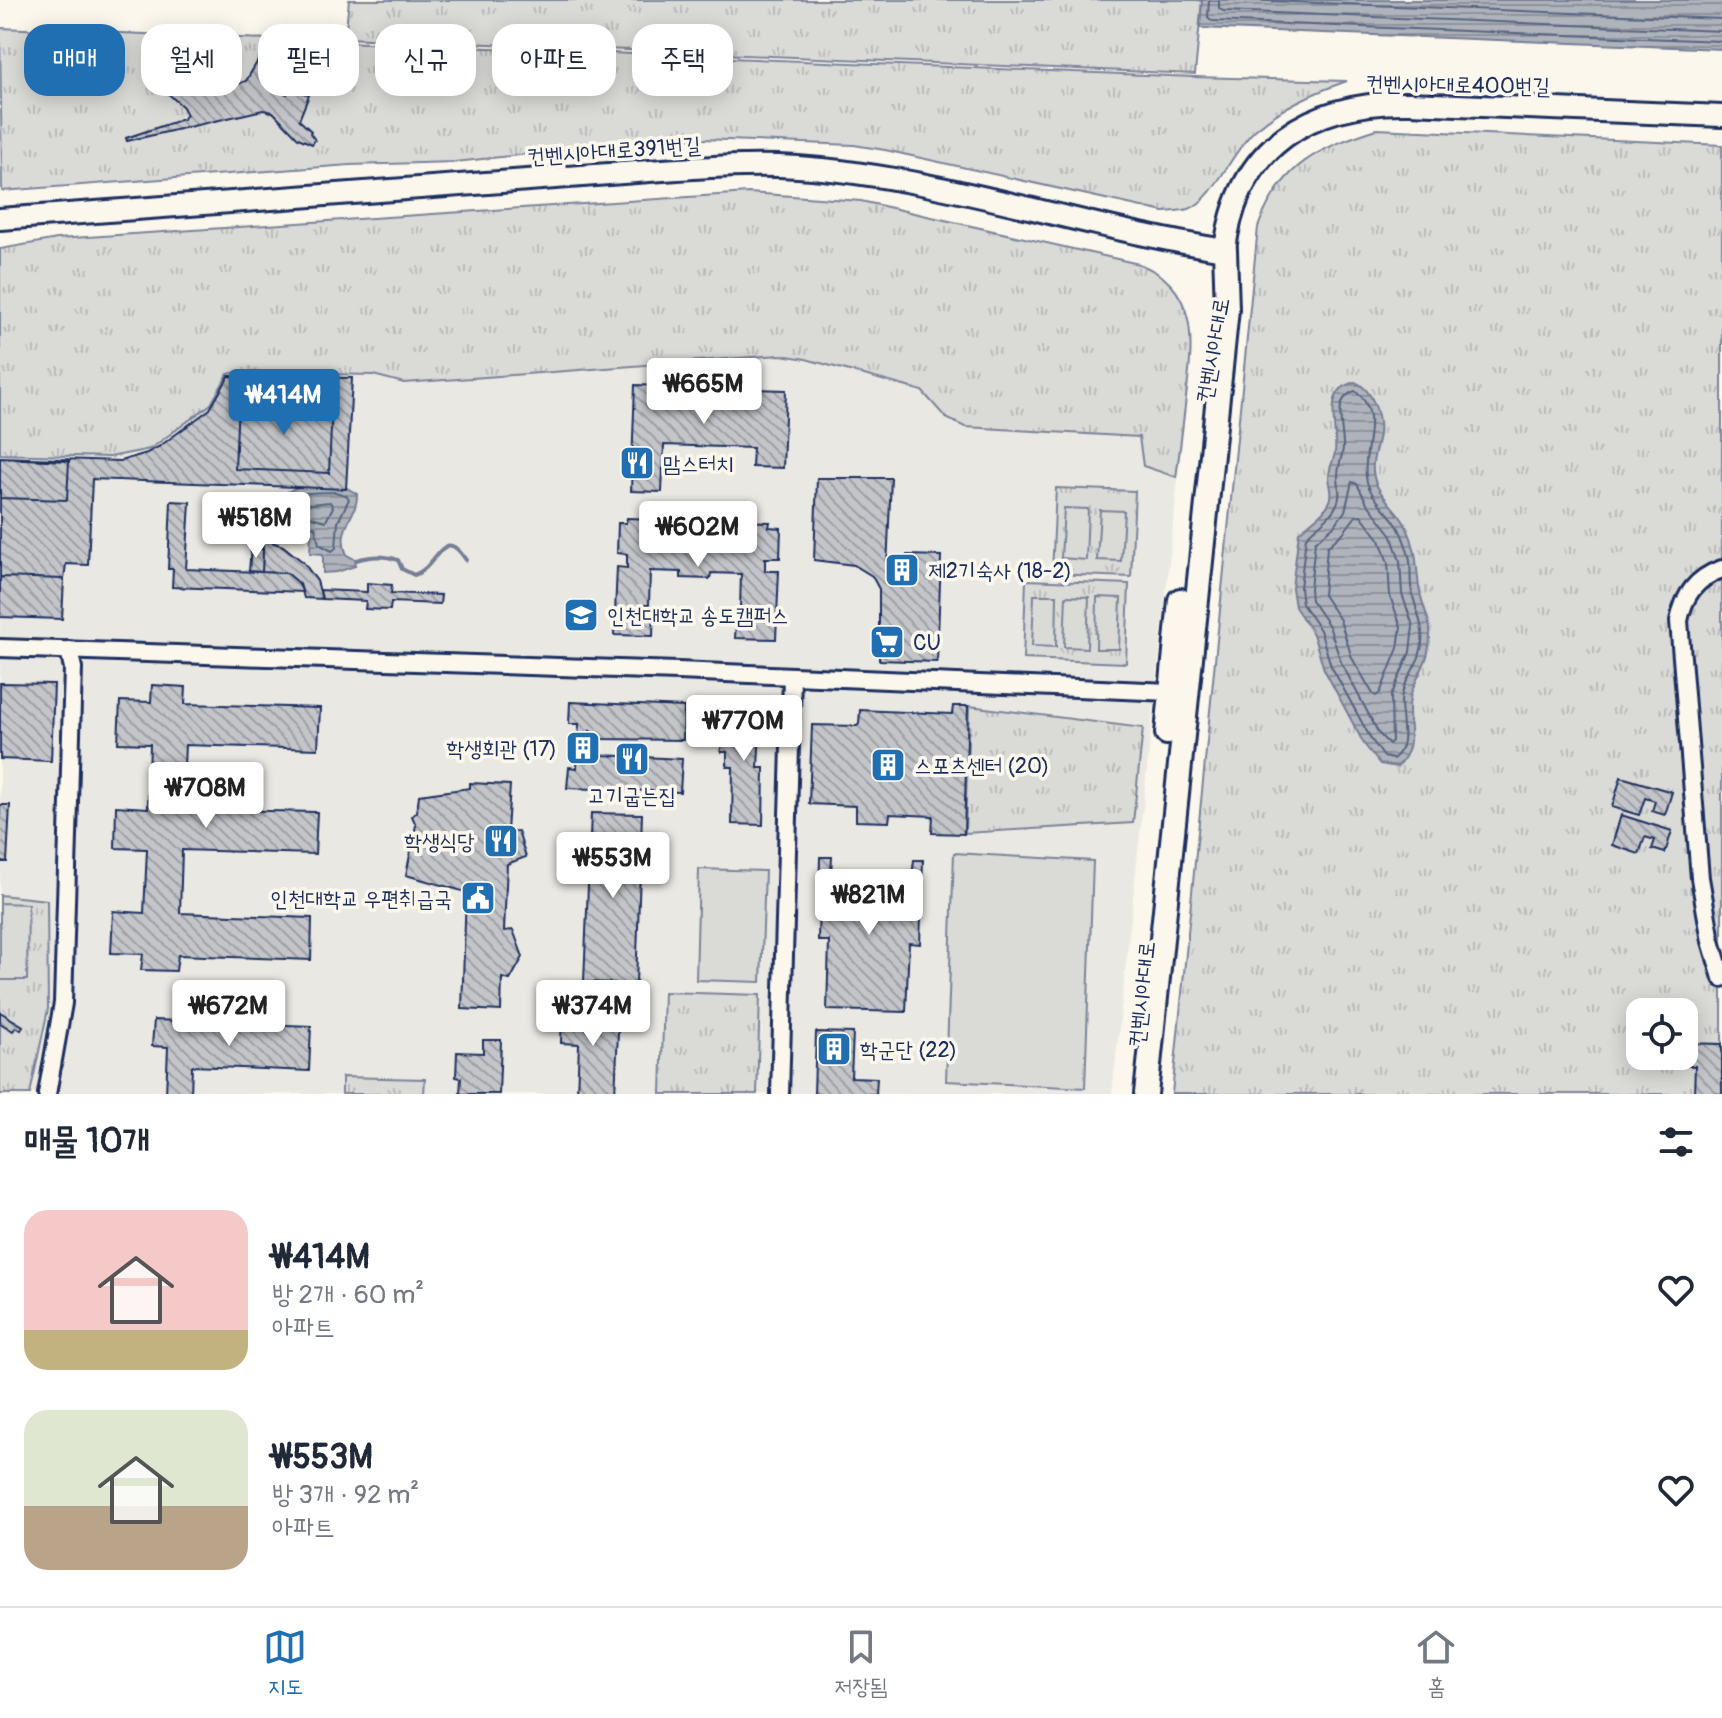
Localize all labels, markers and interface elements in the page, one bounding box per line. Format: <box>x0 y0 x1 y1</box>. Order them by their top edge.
chip: 매매 <box>24 24 125 96</box>
chip: 월세 <box>141 24 242 96</box>
chip: 필터 <box>258 24 359 96</box>
chip: 신규 <box>375 24 476 96</box>
chip: 아파트 <box>492 24 616 96</box>
chip: 주택 <box>632 24 733 96</box>
street label: 컨벤시아대로400번길 <box>1366 69 1551 101</box>
street label: 컨벤시아대로391번길 <box>526 131 702 171</box>
street label: 컨벤시아대로 <box>1190 295 1236 405</box>
pin: ₩665M <box>648 358 760 426</box>
text: ₩665M <box>665 368 743 400</box>
pin: ₩414M <box>228 369 340 437</box>
text: ₩414M <box>247 379 321 411</box>
restaurant icon: 맘스터치 <box>618 444 656 482</box>
place label: 맘스터치 <box>663 450 734 478</box>
pin: ₩518M <box>200 492 312 560</box>
pin: ₩602M <box>642 501 754 569</box>
text: ₩518M <box>220 502 292 534</box>
text: ₩602M <box>657 511 739 543</box>
building icon: 제2기숙사 (18-2) <box>883 551 921 589</box>
place label: 제2기숙사 (18-2) <box>928 557 1072 585</box>
school or university icon: 인천대학교 송도캠퍼스 <box>562 596 600 634</box>
place label: 인천대학교 송도캠퍼스 <box>607 602 789 630</box>
supermarket icon: CU <box>868 623 906 661</box>
place label: CU <box>913 629 941 657</box>
pin: ₩770M <box>688 695 800 763</box>
text: ₩770M <box>704 705 784 737</box>
building icon: 학생회관 (17) <box>564 729 602 767</box>
place label: 학생회관 (17) <box>446 735 557 763</box>
restaurant icon: 고기굽는집 <box>613 740 651 778</box>
building icon: 스포츠센터 (20) <box>869 746 907 784</box>
place label: 스포츠센터 (20) <box>914 752 1049 780</box>
pin: ₩708M <box>150 762 262 830</box>
text: ₩708M <box>167 772 245 804</box>
place label: 고기굽는집 <box>588 782 676 810</box>
restaurant icon: 학생식당 <box>482 822 520 860</box>
place label: 학생식당 <box>404 828 475 856</box>
pin: ₩553M <box>557 832 669 900</box>
text: ₩553M <box>574 842 652 874</box>
pin: ₩821M <box>813 869 925 937</box>
public building icon: 인천대학교 우편취급국 <box>459 879 497 917</box>
text: ₩821M <box>833 879 905 911</box>
place label: 인천대학교 우편취급국 <box>270 885 452 913</box>
street label: 컨벤시아대로 <box>1123 940 1161 1048</box>
pin: ₩672M <box>173 980 285 1048</box>
pin: ₩374M <box>537 980 649 1048</box>
text: ₩672M <box>190 990 268 1022</box>
text: ₩374M <box>554 990 632 1022</box>
map controls <box>1626 998 1698 1070</box>
button: locate <box>1626 998 1698 1070</box>
building icon: 학군단 (22) <box>815 1030 853 1068</box>
place label: 학군단 (22) <box>860 1036 957 1064</box>
text: 매물 10개 <box>24 1120 150 1163</box>
icon: filters <box>1654 1120 1698 1164</box>
text: ₩414M <box>272 1236 370 1279</box>
icon: home <box>88 1242 184 1338</box>
icon: heart <box>1654 1268 1698 1312</box>
text: 방 2개 · 60 m² <box>272 1279 424 1311</box>
text: 아파트 <box>272 1312 335 1344</box>
text: ₩553M <box>272 1436 373 1479</box>
icon: home <box>88 1442 184 1538</box>
icon: heart <box>1654 1468 1698 1512</box>
text: 방 3개 · 92 m² <box>272 1479 419 1511</box>
text: 아파트 <box>272 1512 335 1544</box>
tab: 지도 <box>263 1625 307 1701</box>
tab: 저장됨 <box>834 1625 888 1701</box>
tab: 홈 <box>1414 1625 1458 1701</box>

